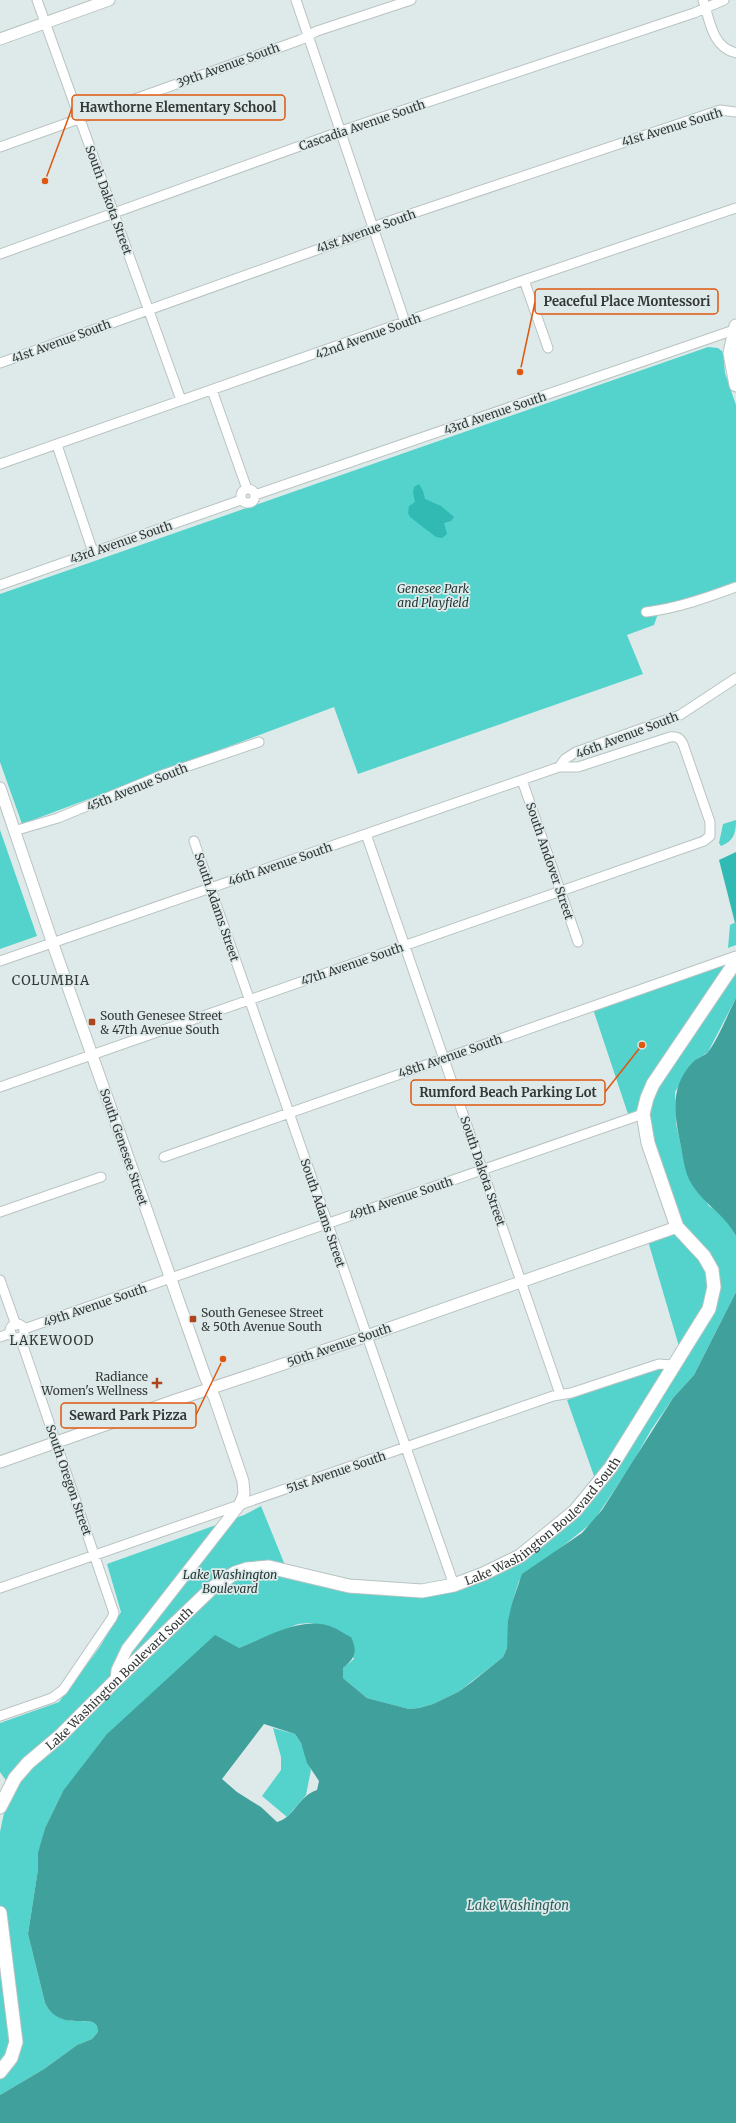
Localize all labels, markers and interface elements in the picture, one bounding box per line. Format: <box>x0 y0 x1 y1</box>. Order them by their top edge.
street label: 39th Avenue South <box>175 39 282 91</box>
callout: Hawthorne Elementary School <box>72 95 285 120</box>
street label: Cascadia Avenue South <box>297 96 427 154</box>
text: Hawthorne Elementary School <box>79 99 277 116</box>
street label: 41st Avenue South <box>620 105 724 149</box>
street label: South Dakota Street <box>82 143 136 257</box>
street label: 41st Avenue South <box>314 206 418 256</box>
callout: Peaceful Place Montessori <box>535 289 718 314</box>
text: Peaceful Place Montessori <box>544 293 711 310</box>
street label: 42nd Avenue South <box>313 310 423 362</box>
street label: 41st Avenue South <box>9 316 113 366</box>
street label: 43rd Avenue South <box>442 388 548 438</box>
street label: 43rd Avenue South <box>68 517 174 567</box>
park label: Genesee Park and Playfield <box>397 581 470 610</box>
street label: 46th Avenue South <box>573 708 681 762</box>
street label: 45th Avenue South <box>84 760 190 814</box>
street label: South Andover Street <box>523 800 577 922</box>
street label: 46th Avenue South <box>226 839 334 889</box>
street label: South Adams Street <box>191 851 243 964</box>
street label: 47th Avenue South <box>299 939 405 989</box>
district label: COLUMBIA <box>12 972 90 989</box>
place label: South Genesee Street & 47th Avenue South <box>100 1008 223 1037</box>
marker: South Genesee Street & 47th Avenue South <box>87 1017 97 1027</box>
street label: 48th Avenue South <box>396 1031 504 1081</box>
callout: Rumford Beach Parking Lot <box>411 1080 605 1105</box>
text: Rumford Beach Parking Lot <box>419 1084 598 1101</box>
street label: South Genesee Street <box>97 1087 151 1208</box>
street label: South Dakota Street <box>457 1114 509 1228</box>
street label: South Adams Street <box>297 1157 349 1270</box>
street label: 49th Avenue South <box>347 1173 455 1223</box>
street label: 49th Avenue South <box>41 1280 149 1330</box>
place label: South Genesee Street & 50th Avenue South <box>201 1305 324 1334</box>
marker: South Genesee Street & 50th Avenue South <box>188 1314 198 1324</box>
street label: 50th Avenue South <box>285 1320 393 1370</box>
district label: LAKEWOOD <box>10 1332 94 1349</box>
place label: Radiance Women's Wellness <box>40 1369 148 1398</box>
marker: Radiance Women's Wellness <box>151 1377 163 1389</box>
callout: Seward Park Pizza <box>61 1403 196 1428</box>
text: Seward Park Pizza <box>69 1407 187 1424</box>
street label: South Oregon Street <box>43 1423 95 1538</box>
street label: 51st Avenue South <box>284 1448 388 1496</box>
street label: Lake Washington Boulevard South <box>462 1454 623 1588</box>
park label: Lake Washington Boulevard <box>183 1567 277 1596</box>
street label: Lake Washington Boulevard South <box>42 1603 196 1753</box>
water label: Lake Washington <box>467 1897 569 1914</box>

